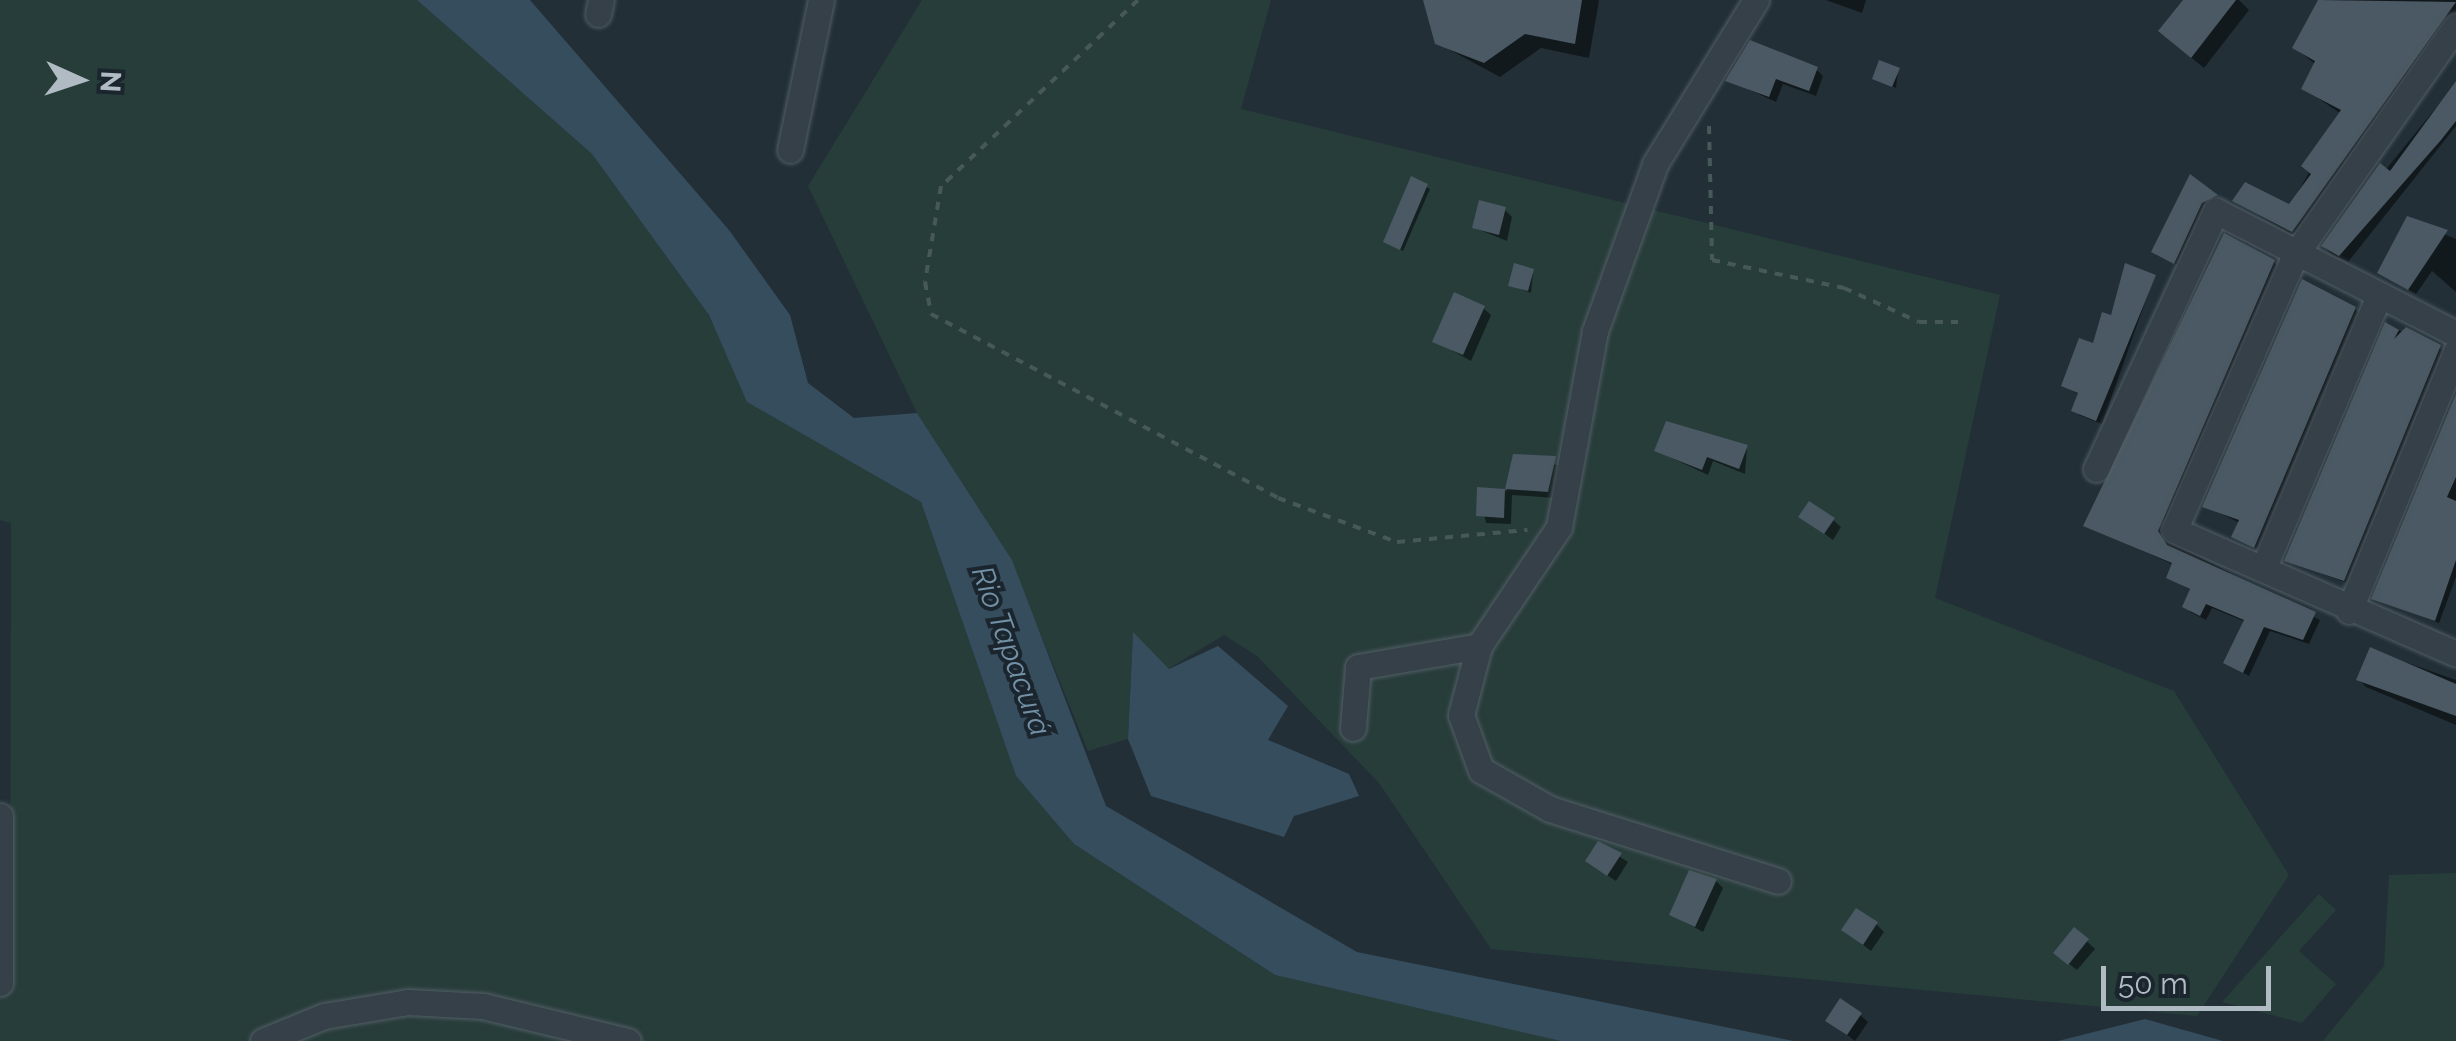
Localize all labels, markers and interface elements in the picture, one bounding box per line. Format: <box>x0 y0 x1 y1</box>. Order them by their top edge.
north arrow <box>30 30 130 130</box>
text: N <box>93 70 127 93</box>
water label: Rio Tapacurá <box>964 561 1058 741</box>
scale bar <box>2106 946 2276 1008</box>
text: 50 m <box>2118 966 2188 1001</box>

